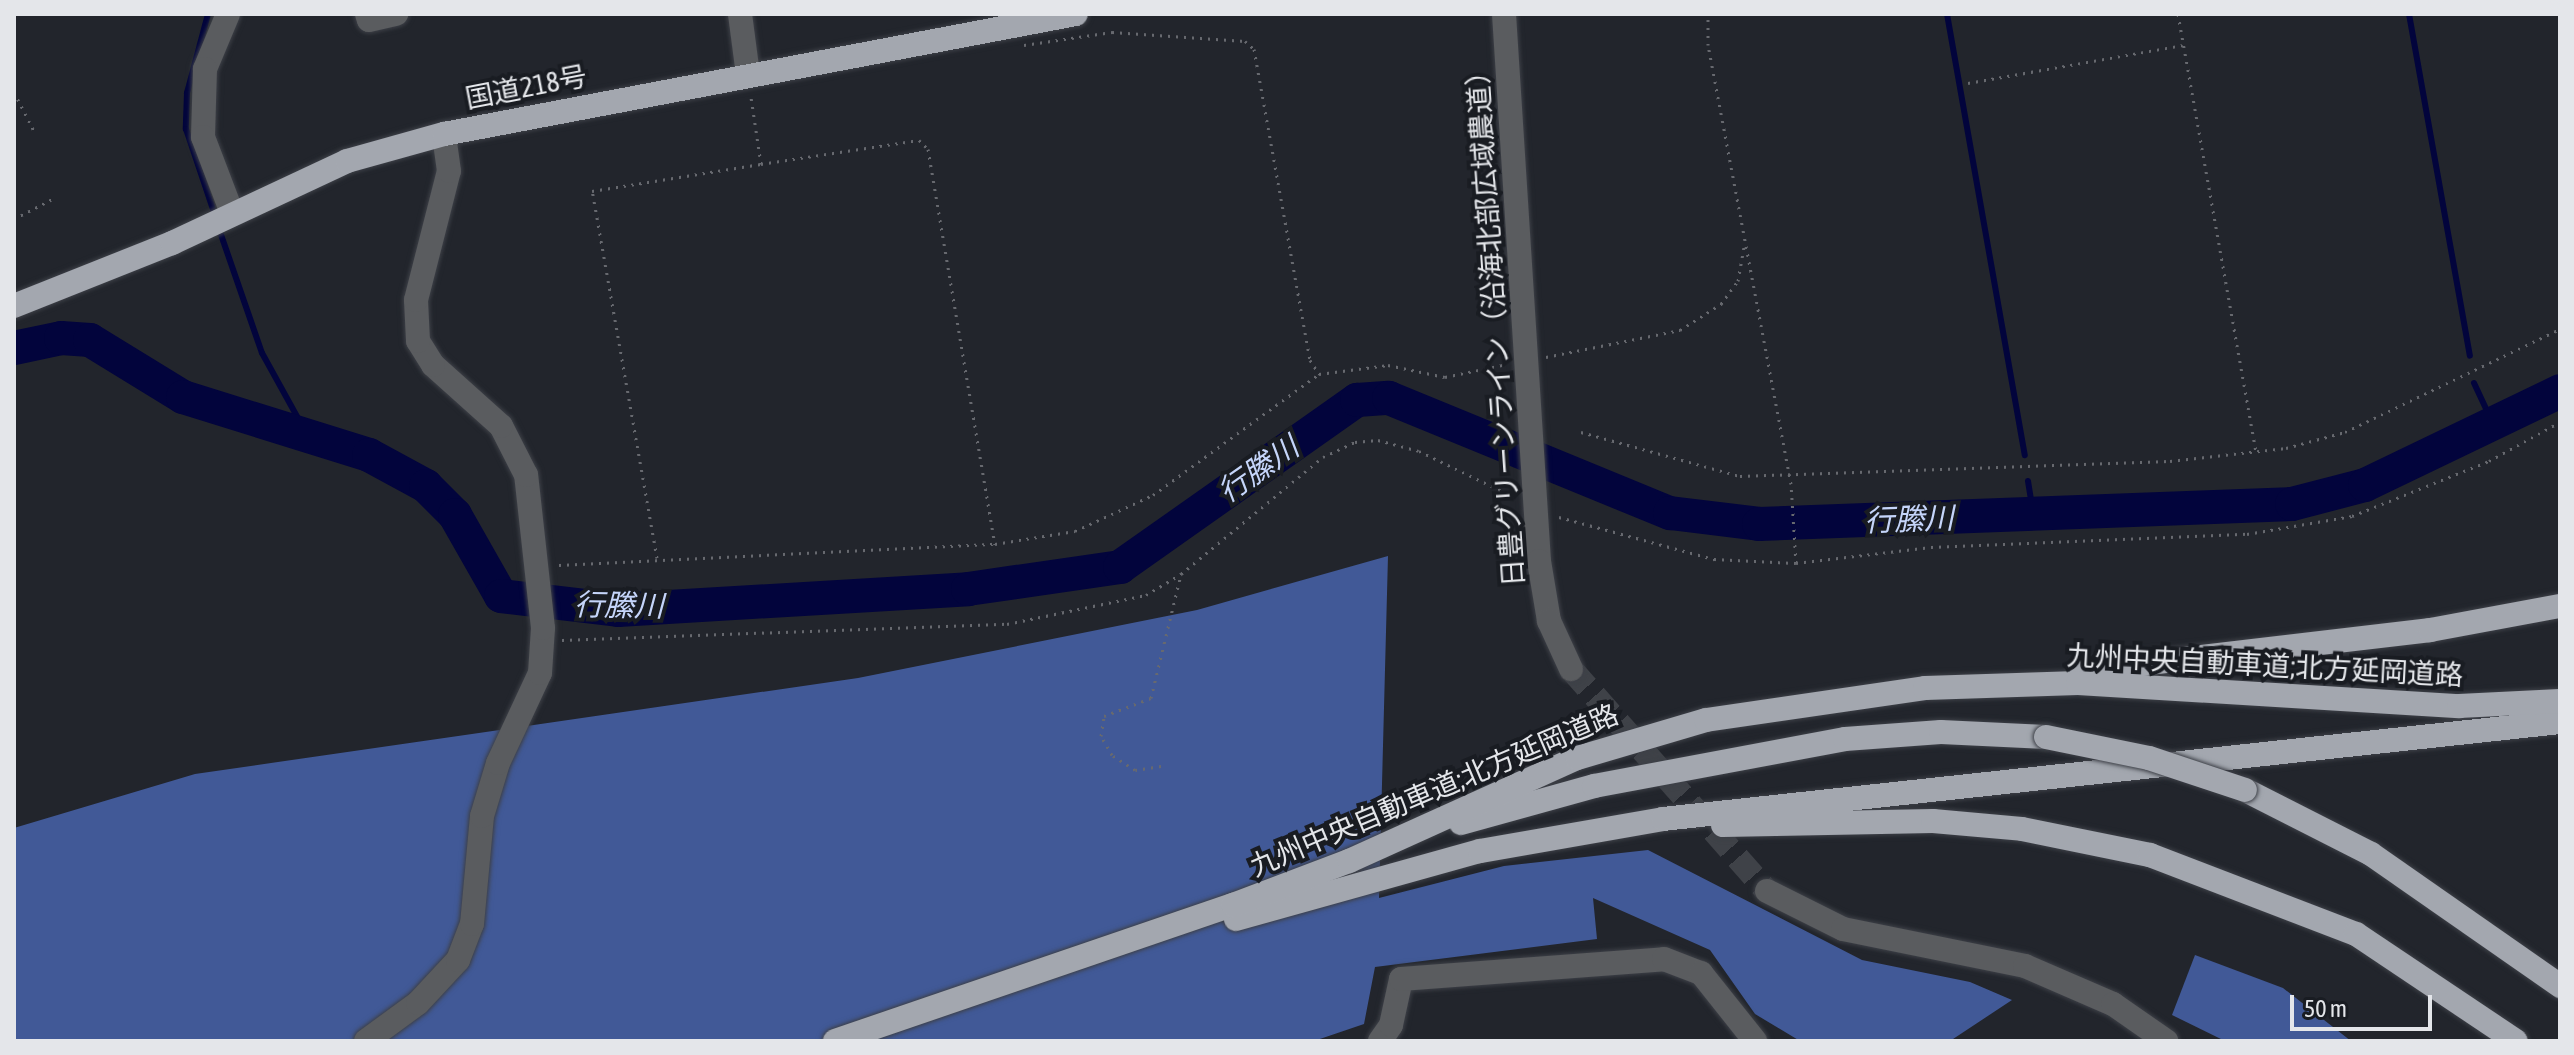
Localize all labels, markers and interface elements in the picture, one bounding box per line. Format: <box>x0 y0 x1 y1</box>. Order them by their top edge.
street label: 日豊グリーンライン（沿海北部広域農道） <box>1460 55 1530 589</box>
street label: 国道218号 <box>462 59 590 115</box>
water label: 行縢川 <box>1211 428 1305 510</box>
water label: 行縢川 <box>1863 499 1955 539</box>
water label: 行縢川 <box>574 586 664 624</box>
street label: 九州中央自動車道;北方延岡道路 <box>2066 638 2464 692</box>
street label: 九州中央自動車道;北方延岡道路 <box>1245 697 1623 883</box>
scale bar <box>2294 979 2436 1029</box>
text: 50 m <box>2304 995 2347 1022</box>

